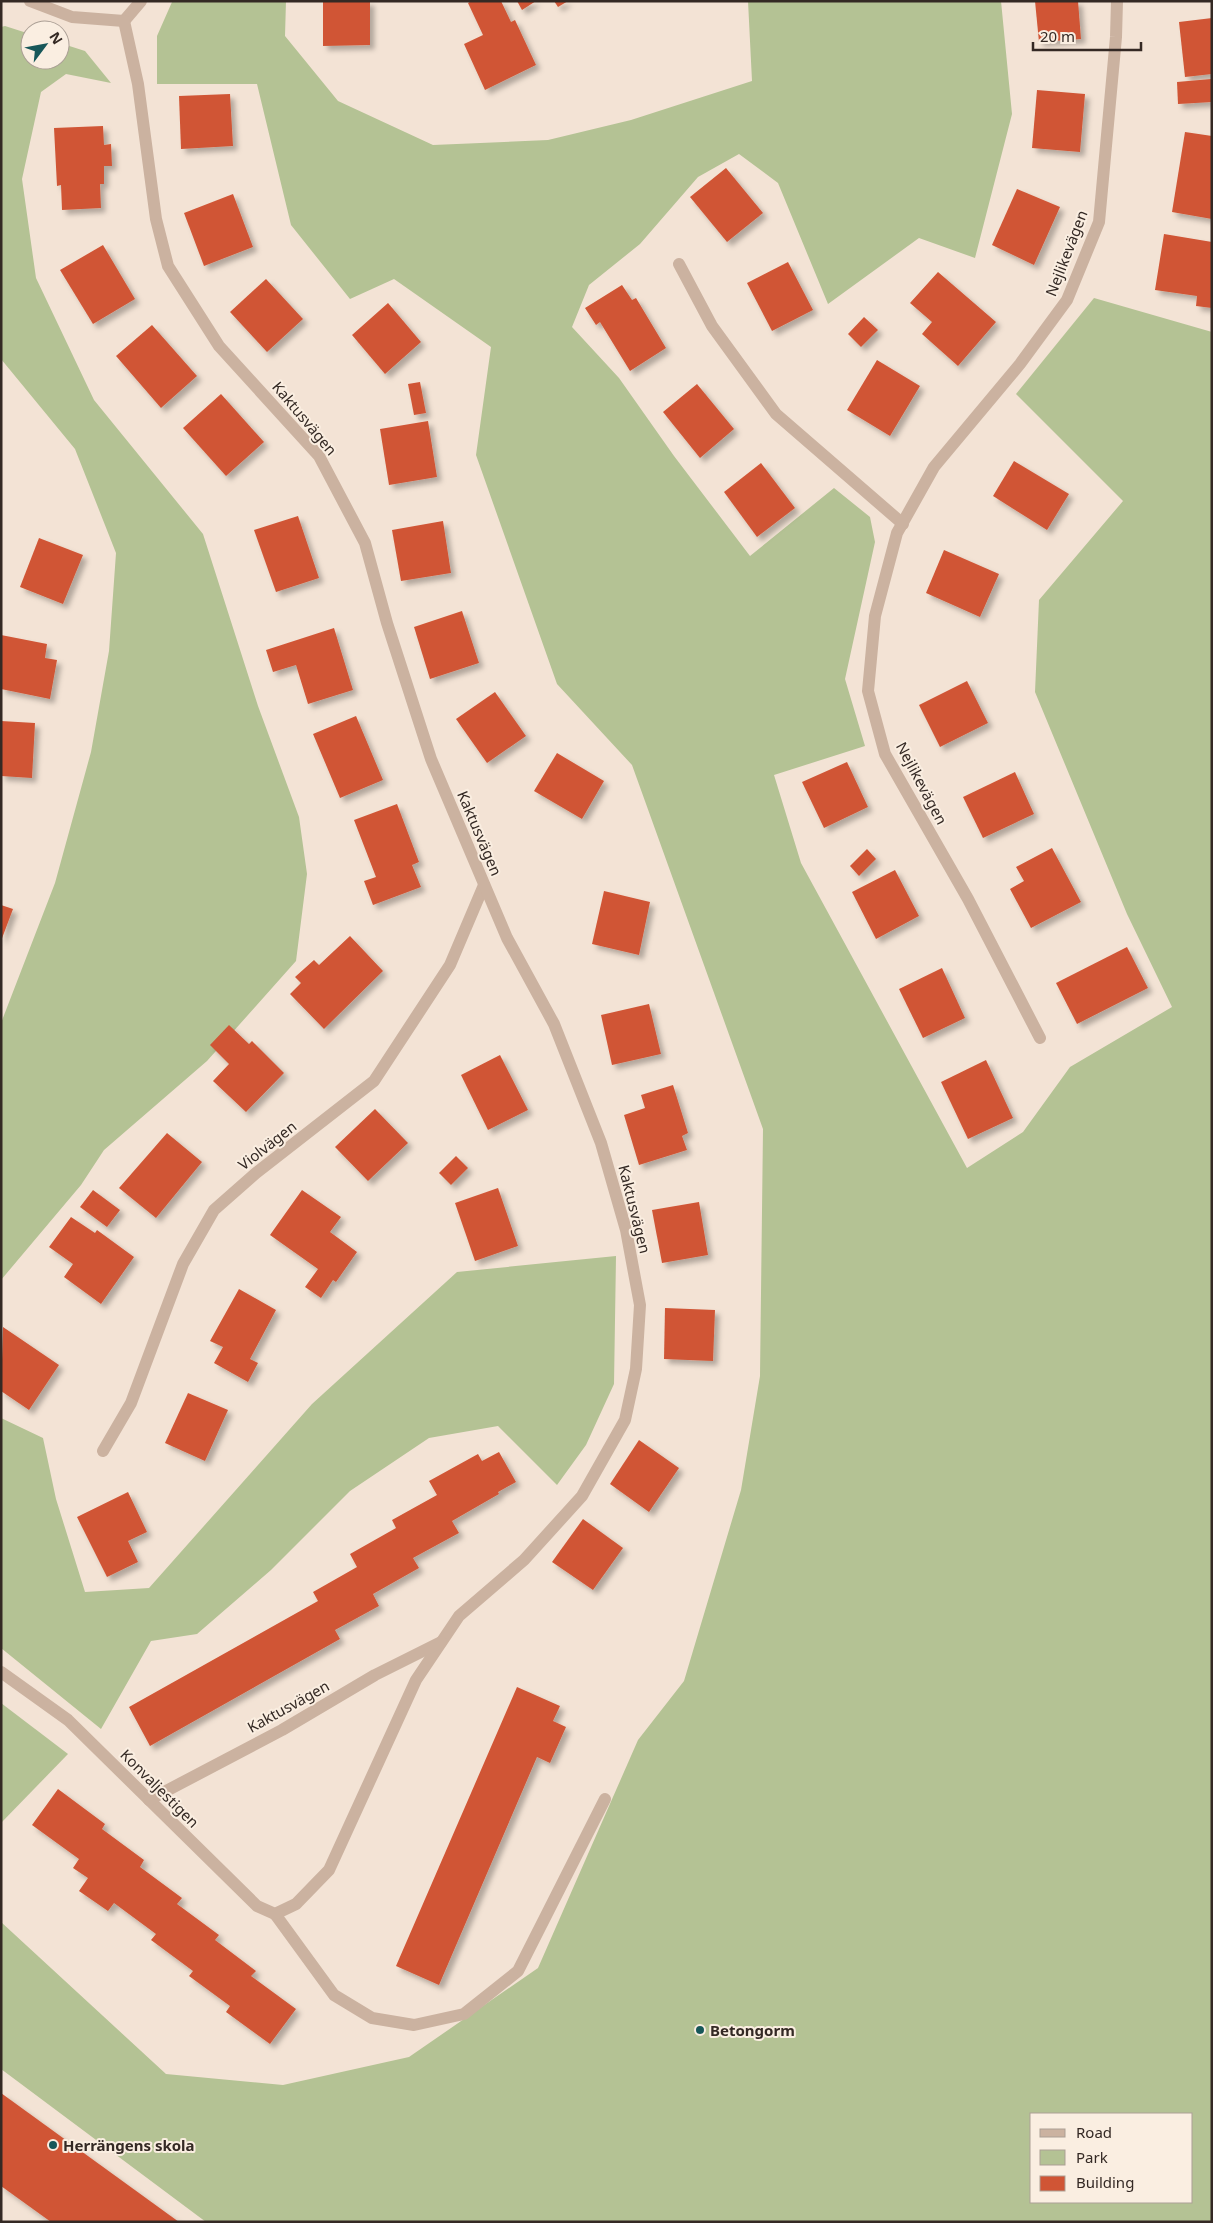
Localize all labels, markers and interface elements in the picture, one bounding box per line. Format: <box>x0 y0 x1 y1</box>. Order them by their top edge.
north arrow <box>20 20 70 70</box>
scale bar <box>1033 20 1140 52</box>
text: 20 m <box>1040 26 1075 46</box>
text: N <box>45 28 68 48</box>
street label: Nejlikevägen <box>1040 207 1092 299</box>
street label: Kaktusvägen <box>268 377 342 459</box>
street label: Nejlikevägen <box>892 738 952 828</box>
street label: Kaktusvägen <box>453 787 507 879</box>
street label: Violvägen <box>234 1116 300 1174</box>
street label: Kaktusvägen <box>614 1163 656 1255</box>
street label: Kaktusvägen <box>244 1675 332 1737</box>
street label: Konvaljestigen <box>116 1744 204 1832</box>
place label: Betongorm <box>710 2020 795 2040</box>
marker: Betongorm <box>694 2024 706 2036</box>
legend <box>1030 2113 1193 2203</box>
text: Road <box>1076 2122 1112 2142</box>
place label: Herrängens skola <box>63 2135 195 2155</box>
marker: Herrängens skola <box>47 2139 59 2151</box>
text: Park <box>1076 2147 1108 2167</box>
text: Building <box>1076 2172 1134 2192</box>

